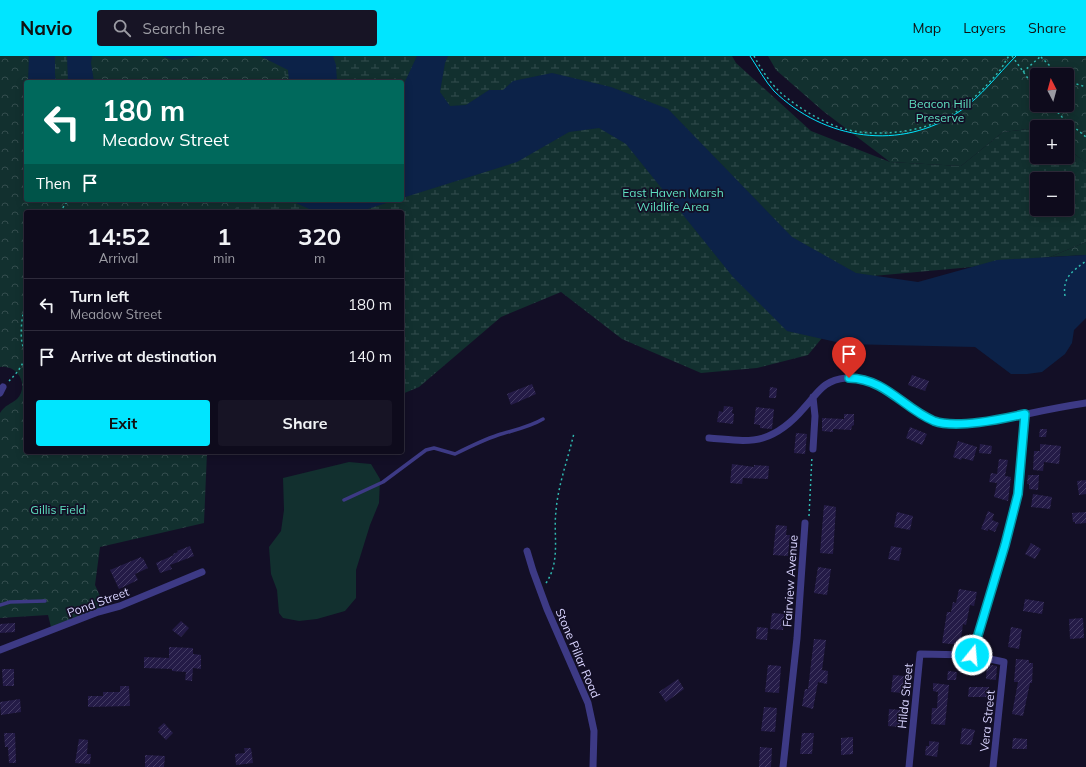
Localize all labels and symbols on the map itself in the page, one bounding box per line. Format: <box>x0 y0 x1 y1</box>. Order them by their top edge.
north arrow <box>1030 68 1074 112</box>
park label: Beacon Hill Preserve <box>909 96 971 125</box>
park label: East Haven Marsh Wildlife Area <box>622 185 724 214</box>
pin <box>832 337 866 378</box>
park label: Gillis Field <box>30 502 86 517</box>
street label: Fairview Avenue <box>779 534 801 628</box>
street label: Pond Street <box>65 584 131 620</box>
street label: Stone Pillar Road <box>552 606 604 700</box>
position arrow <box>951 634 993 676</box>
street label: Hilda Street <box>894 663 916 729</box>
street label: Vera Street <box>976 689 998 753</box>

